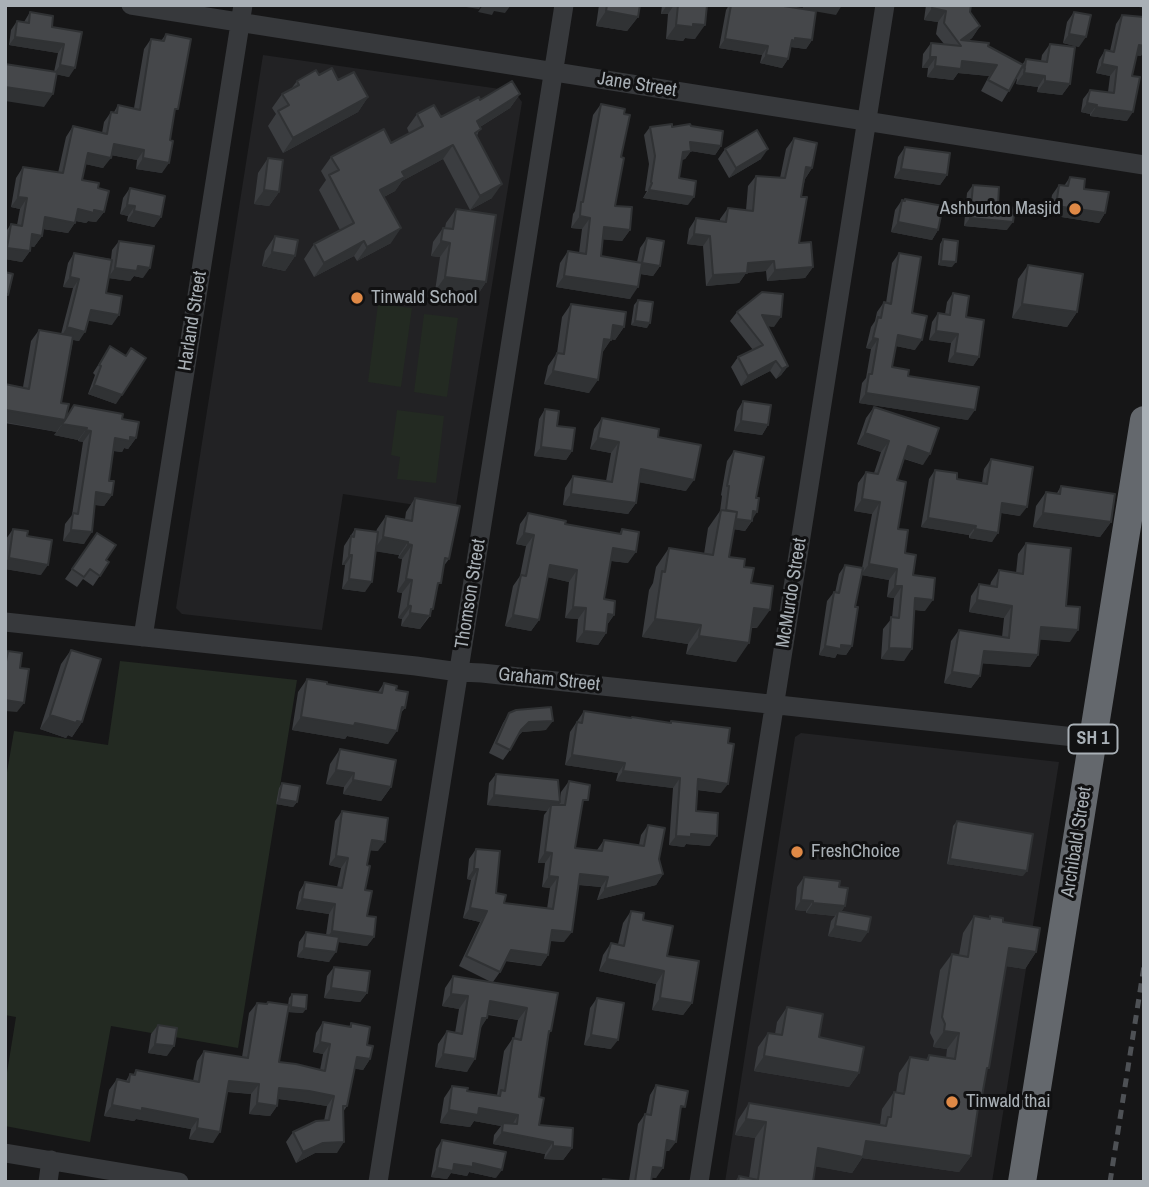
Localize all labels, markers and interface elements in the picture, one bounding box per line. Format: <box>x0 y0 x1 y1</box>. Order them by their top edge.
street label: Jane Street <box>596 68 678 102</box>
place label: Ashburton Masjid <box>940 198 1061 220</box>
marker: Ashburton Masjid <box>1067 201 1083 217</box>
street label: Harland Street <box>174 270 212 372</box>
place label: Tinwald School <box>371 287 477 309</box>
marker: Tinwald School <box>349 290 365 306</box>
street label: McMurdo Street <box>772 536 812 650</box>
street label: Thomson Street <box>451 537 491 651</box>
street label: Graham Street <box>497 663 601 697</box>
road number: SH 1 <box>1068 724 1118 754</box>
street label: Archibald Street <box>1057 785 1097 899</box>
place label: FreshChoice <box>811 841 900 863</box>
marker: FreshChoice <box>789 844 805 860</box>
place label: Tinwald thai <box>966 1091 1051 1113</box>
marker: Tinwald thai <box>944 1094 960 1110</box>

